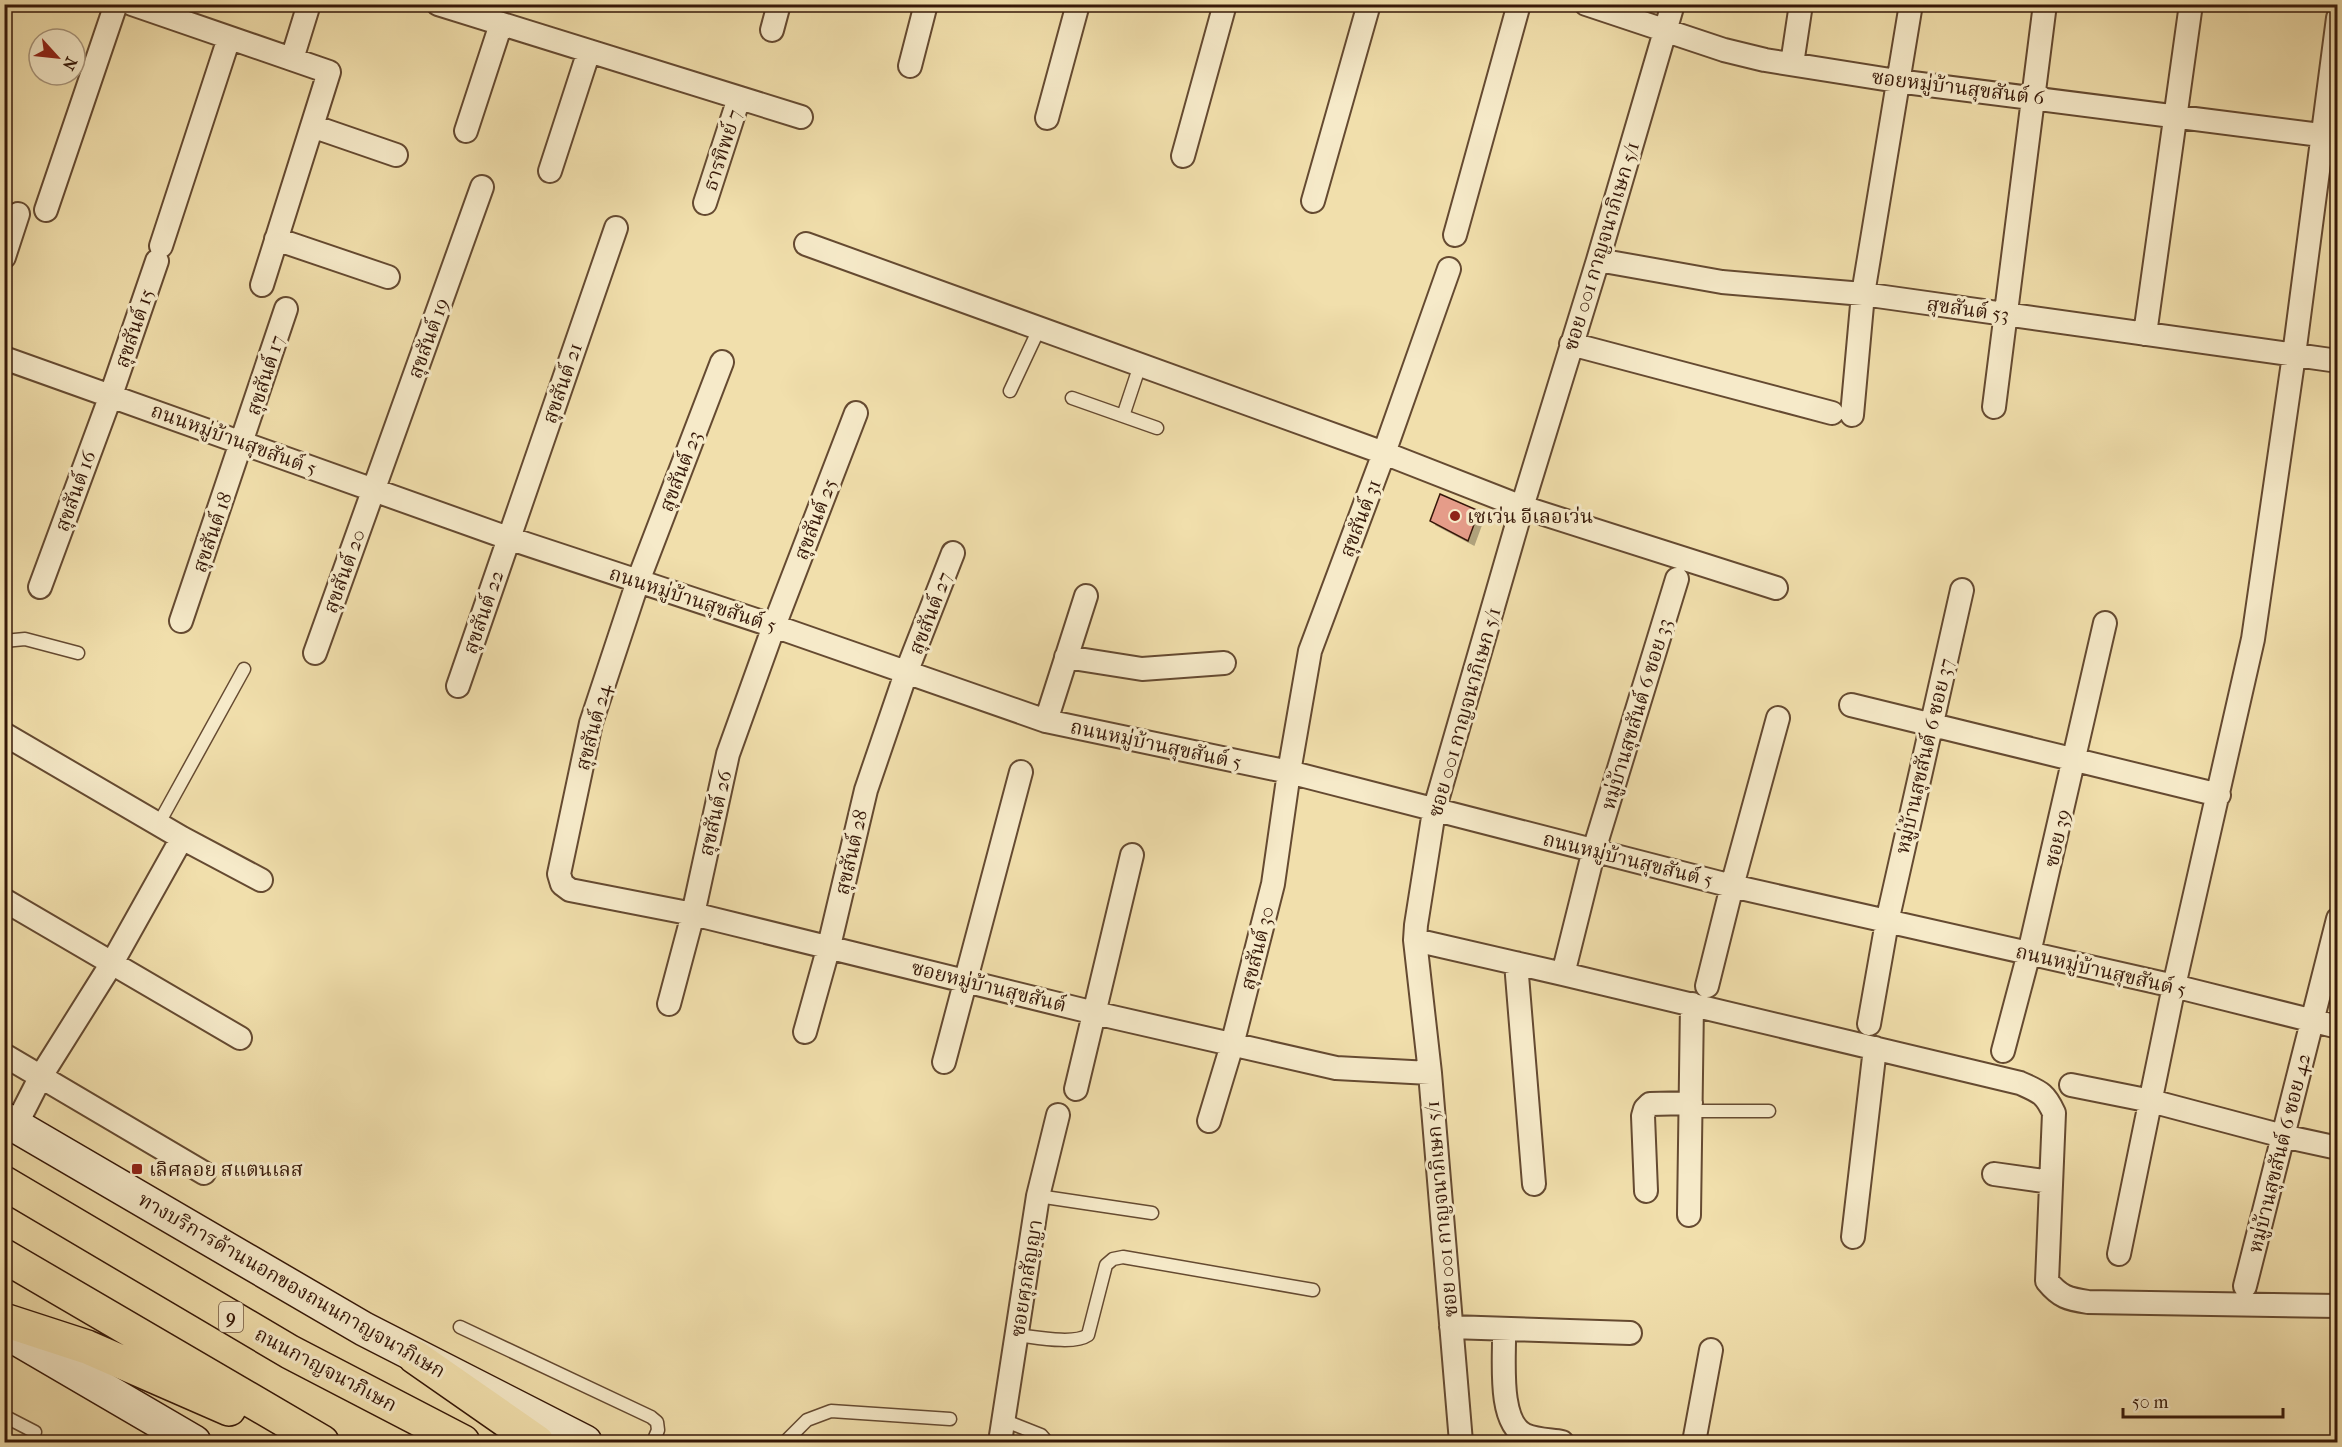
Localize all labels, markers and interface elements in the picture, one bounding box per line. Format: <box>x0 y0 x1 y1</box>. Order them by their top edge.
north arrow <box>27 27 87 87</box>
text: N <box>58 54 81 74</box>
street label: ซอยหมู่บ้านสุขสันต์ 6 <box>1870 65 2046 111</box>
street label: ธารทิพย์ 7 <box>698 106 747 194</box>
street label: ซอย 001 กาญจนาภิเษก 5/1 <box>1559 139 1644 353</box>
street label: สุขสันต์ 15 <box>110 286 160 371</box>
street label: สุขสันต์ 53 <box>1925 292 2011 328</box>
street label: สุขสันต์ 19 <box>403 295 455 382</box>
street label: สุขสันต์ 17 <box>242 332 290 418</box>
street label: สุขสันต์ 21 <box>538 340 588 427</box>
street label: ถนนหมู่บ้านสุขสันต์ 5 <box>148 399 320 481</box>
street label: สุขสันต์ 23 <box>655 428 707 515</box>
street label: สุขสันต์ 16 <box>50 448 102 535</box>
street label: สุขสันต์ 25 <box>789 475 842 563</box>
street label: สุขสันต์ 31 <box>1335 476 1387 561</box>
street label: สุขสันต์ 18 <box>188 489 238 576</box>
place label: เซเว่น อีเลอเว่น <box>1467 505 1593 528</box>
marker: เซเว่น อีเลอเว่น <box>1448 509 1462 523</box>
street label: สุขสันต์ 20 <box>319 526 371 617</box>
street label: ถนนหมู่บ้านสุขสันต์ 5 <box>606 562 779 638</box>
street label: สุขสันต์ 22 <box>458 567 509 657</box>
street label: สุขสันต์ 27 <box>904 569 958 658</box>
street label: ซอย 001 กาญจนาภิเษก 5/1 <box>1423 605 1505 820</box>
street label: หมู่บ้านสุขสันต์ 6 ซอย 33 <box>1596 616 1677 813</box>
street label: หมู่บ้านสุขสันต์ 6 ซอย 37 <box>1891 656 1959 856</box>
street label: สุขสันต์ 24 <box>571 680 617 773</box>
street label: ถนนหมู่บ้านสุขสันต์ 5 <box>1068 715 1244 775</box>
street label: สุขสันต์ 26 <box>694 768 738 858</box>
street label: สุขสันต์ 28 <box>831 807 873 897</box>
street label: ซอย 39 <box>2040 807 2075 869</box>
street label: ถนนหมู่บ้านสุขสันต์ 5 <box>1540 827 1715 893</box>
street label: สุขสันต์ 30 <box>1236 904 1280 993</box>
street label: ถนนหมู่บ้านสุขสันต์ 5 <box>2013 940 2188 1002</box>
street label: ซอยหมู่บ้านสุขสันต์ <box>909 956 1069 1018</box>
street label: หมู่บ้านสุขสันต์ 6 ซอย 42 <box>2244 1051 2316 1255</box>
street label: ซอย 001 กาญจนาภิเษก 5/1 <box>1421 1100 1462 1318</box>
place label: เลิศลอย สแตนเลส <box>149 1158 303 1181</box>
marker: เลิศลอย สแตนเลส <box>130 1162 144 1176</box>
street label: ทางบริการด้านนอกของถนนกาญจนาภิเษก <box>134 1187 450 1383</box>
street label: ซอยศุภสัญญา <box>1006 1218 1048 1339</box>
road number: 9 <box>219 1302 243 1332</box>
street label: ถนนกาญจนาภิเษก <box>251 1321 401 1417</box>
scale bar <box>2123 1381 2284 1419</box>
text: 50 m <box>2132 1392 2169 1413</box>

